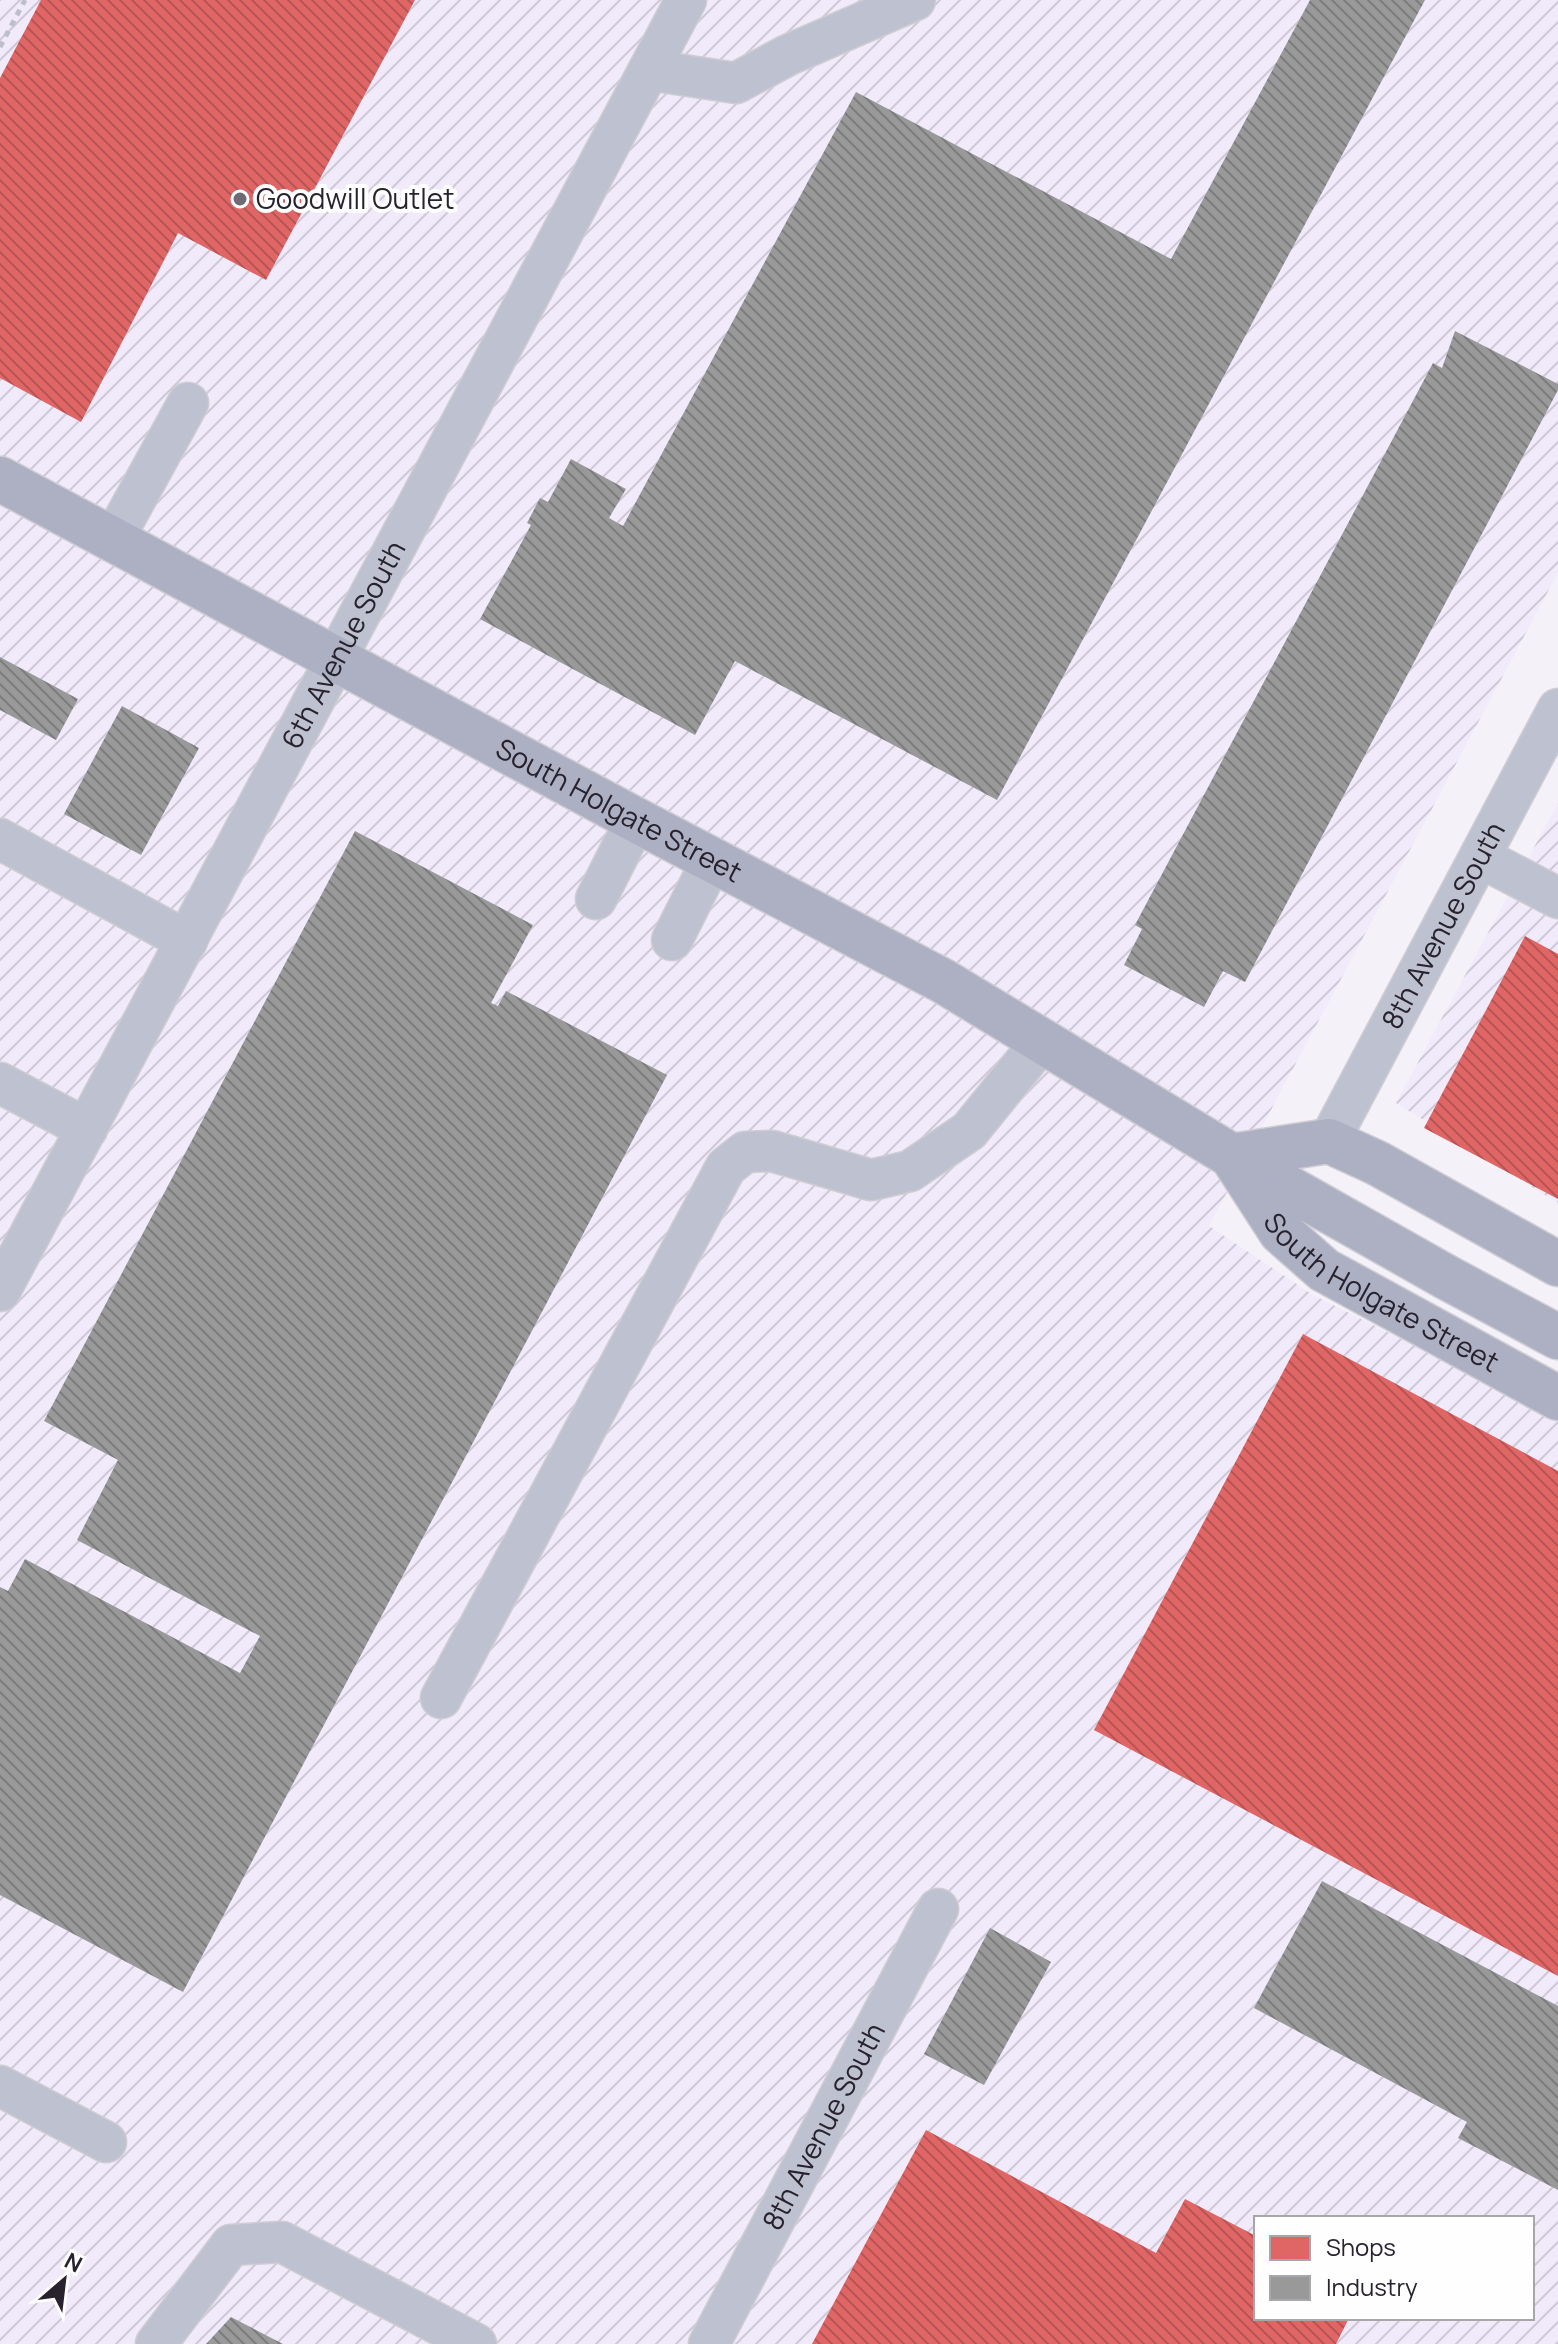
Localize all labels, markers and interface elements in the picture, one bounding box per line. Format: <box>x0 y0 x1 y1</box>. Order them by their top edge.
place label: Goodwill Outlet <box>256 179 454 217</box>
marker: Goodwill Outlet <box>231 190 249 208</box>
street label: 6th Avenue South <box>272 533 414 755</box>
street label: South Holgate Street <box>490 729 749 890</box>
street label: 8th Avenue South <box>1372 815 1513 1035</box>
street label: South Holgate Street <box>1255 1205 1506 1380</box>
street label: 8th Avenue South <box>752 2015 893 2236</box>
legend <box>1254 2216 1534 2320</box>
text: Shops <box>1326 2230 1396 2263</box>
north arrow <box>24 2240 104 2320</box>
text: N <box>59 2245 87 2279</box>
text: Industry <box>1326 2270 1418 2303</box>

